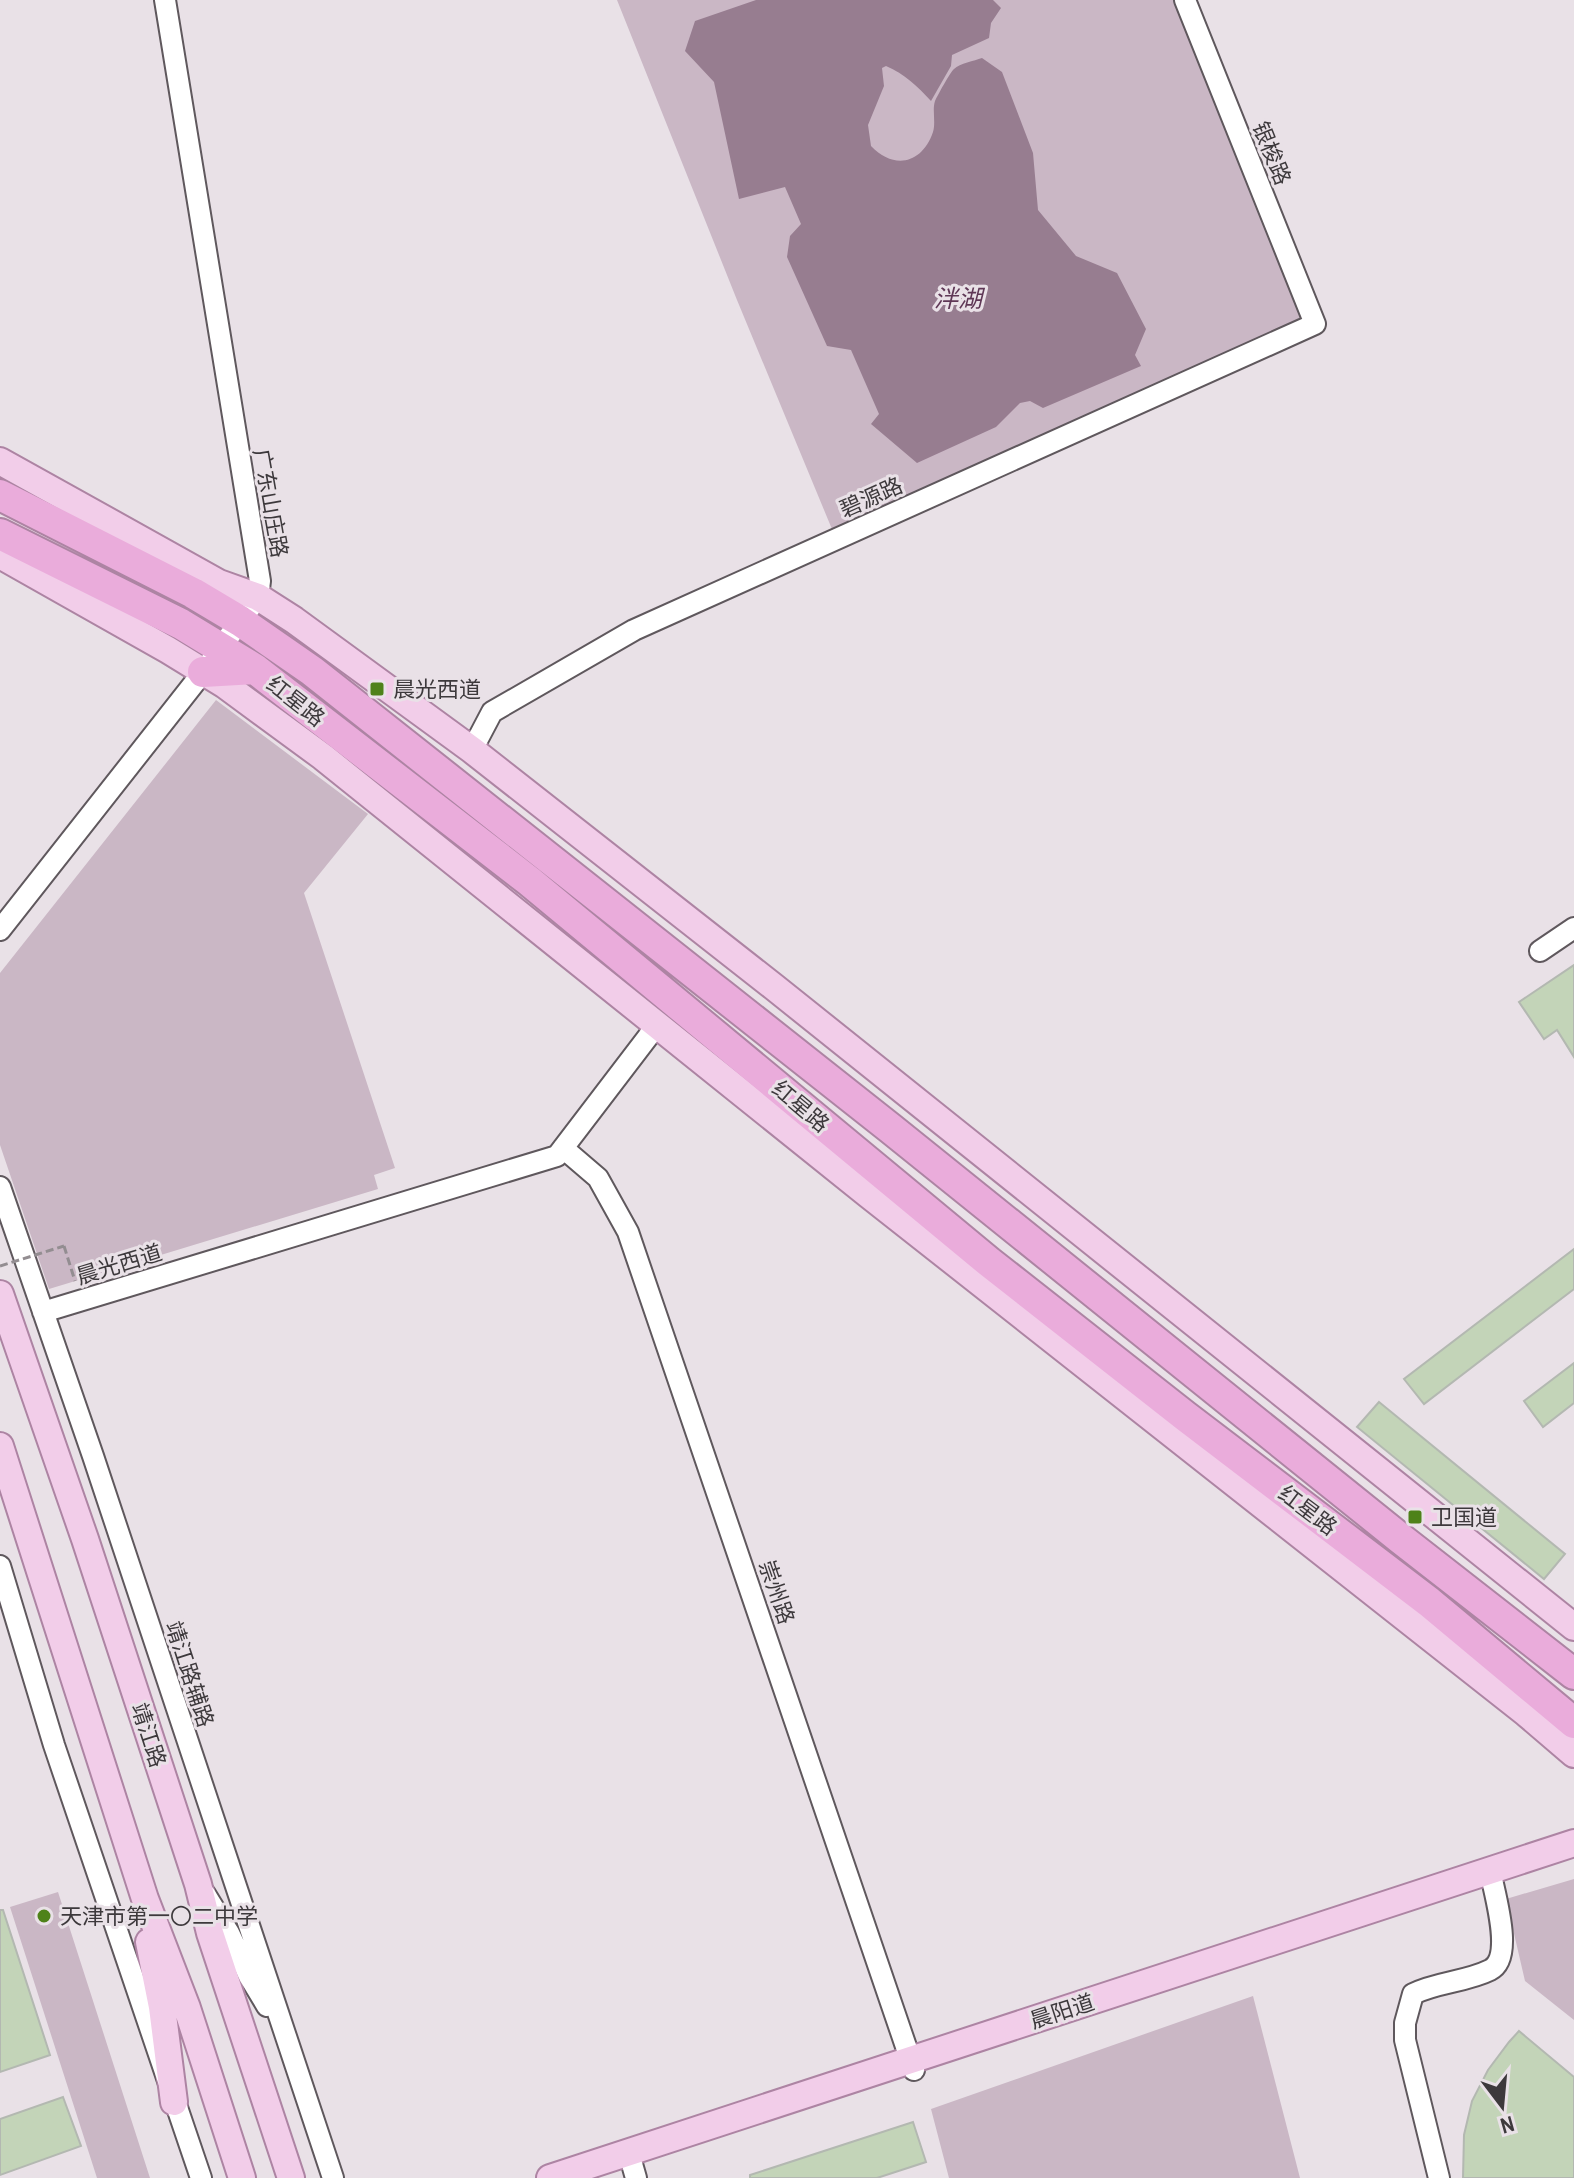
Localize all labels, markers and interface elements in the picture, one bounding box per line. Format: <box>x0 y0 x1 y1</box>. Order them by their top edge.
street label: 银梭路 <box>1246 117 1298 189</box>
water label: 泮湖 <box>934 282 986 314</box>
street label: 广东山庄路 <box>247 446 295 560</box>
street label: 碧源路 <box>835 470 907 524</box>
street label: 红星路 <box>261 669 331 733</box>
place label: 晨光西道 <box>393 674 481 704</box>
marker: 晨光西道 <box>368 680 386 698</box>
street label: 红星路 <box>766 1073 836 1139</box>
street label: 晨光西道 <box>73 1237 165 1291</box>
street label: 红星路 <box>1273 1478 1343 1542</box>
place label: 卫国道 <box>1431 1502 1497 1532</box>
marker: 卫国道 <box>1406 1508 1424 1526</box>
street label: 崇州路 <box>752 1556 802 1628</box>
street label: 靖江路辅路 <box>159 1617 221 1731</box>
street label: 靖江路 <box>125 1699 173 1771</box>
place label: 天津市第一〇二中学 <box>60 1901 258 1931</box>
marker: 天津市第一〇二中学 <box>35 1907 53 1925</box>
street label: 晨阳道 <box>1026 1987 1098 2035</box>
north arrow <box>1462 2066 1542 2146</box>
text: N <box>1497 2109 1518 2141</box>

